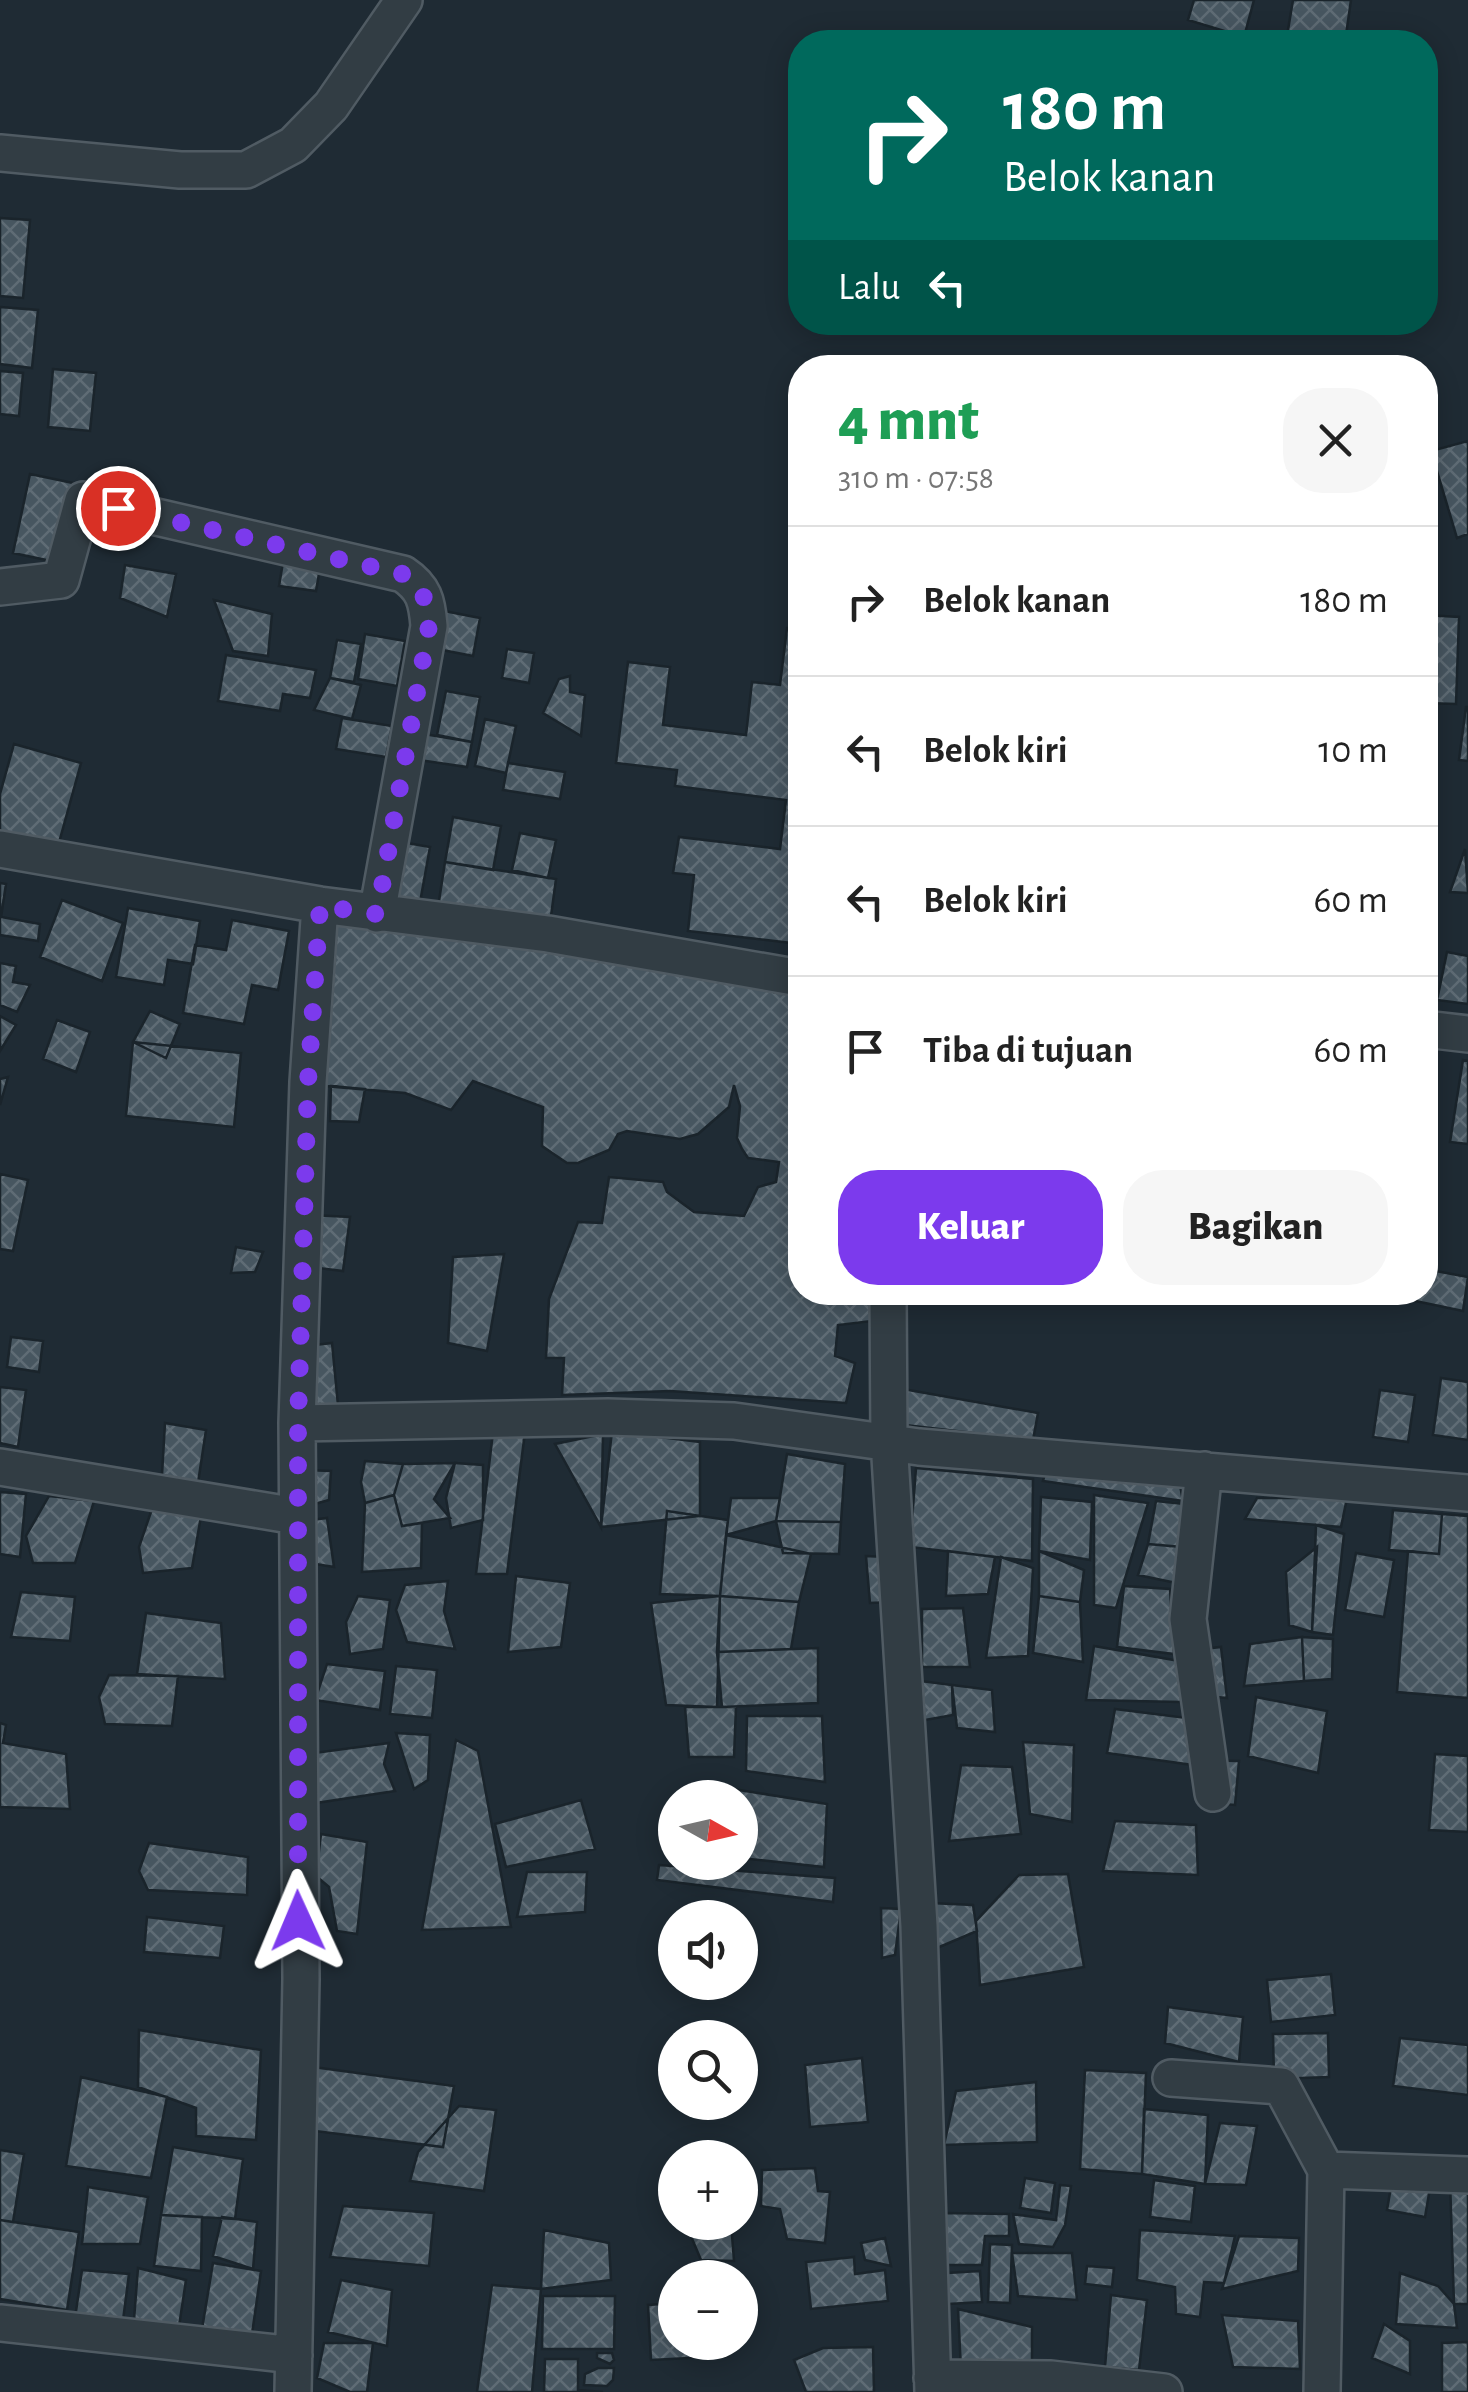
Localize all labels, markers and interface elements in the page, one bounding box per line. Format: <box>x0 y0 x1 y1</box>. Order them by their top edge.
icon: right <box>838 70 968 200</box>
text: 180 m <box>1003 73 1166 143</box>
text: Belok kanan <box>1003 155 1215 200</box>
icon: left <box>920 260 975 315</box>
text: Lalu <box>838 269 900 307</box>
button: close <box>1283 388 1388 493</box>
text: 4 mnt <box>838 391 979 451</box>
text: 310 m · 07:58 <box>838 462 994 494</box>
pin <box>76 466 161 551</box>
icon: arrive <box>91 481 146 536</box>
icon: right <box>838 574 893 629</box>
text: Belok kanan <box>923 582 1110 620</box>
text: 180 m <box>1300 582 1388 620</box>
icon: left <box>838 724 893 779</box>
text: Belok kiri <box>923 732 1068 770</box>
text: 10 m <box>1318 732 1388 770</box>
icon: left <box>838 874 893 929</box>
text: Belok kiri <box>923 882 1068 920</box>
text: 60 m <box>1313 882 1388 920</box>
icon: arrive <box>838 1024 893 1079</box>
text: Tiba di tujuan <box>923 1032 1133 1070</box>
text: 60 m <box>1313 1032 1388 1070</box>
button: Keluar <box>838 1170 1103 1285</box>
button: Bagikan <box>1123 1170 1388 1285</box>
north arrow <box>658 1780 758 1880</box>
map controls <box>658 1780 758 2360</box>
position arrow <box>246 1869 350 1973</box>
button: sound <box>658 1900 758 2000</box>
button: search <box>658 2020 758 2120</box>
button: + <box>658 2140 758 2240</box>
button: − <box>658 2260 758 2360</box>

